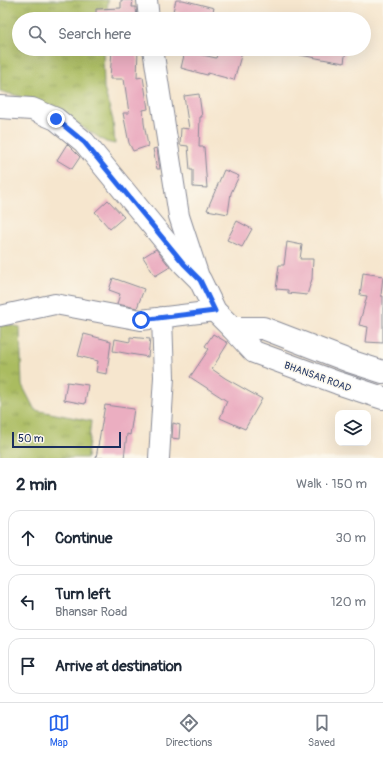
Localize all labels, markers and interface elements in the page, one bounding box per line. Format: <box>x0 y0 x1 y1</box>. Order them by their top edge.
search box <box>12 12 371 56</box>
icon: search <box>26 23 48 45</box>
text: Search here <box>58 25 131 44</box>
route end <box>47 110 65 128</box>
route start <box>132 311 150 329</box>
street label: BHANSAR ROAD <box>283 359 353 395</box>
map controls <box>335 410 371 446</box>
button: layers <box>335 410 371 446</box>
scale bar <box>12 430 121 449</box>
text: 50 m <box>18 432 44 445</box>
text: 2 min <box>16 474 57 495</box>
text: Walk · 150 m <box>296 476 367 492</box>
icon: ahead <box>17 527 39 549</box>
text: Continue <box>55 529 113 548</box>
text: 30 m <box>336 530 366 546</box>
text: Turn left <box>55 585 111 604</box>
icon: left <box>17 591 39 613</box>
text: 120 m <box>330 594 366 610</box>
text: Bhansar Road <box>55 604 127 620</box>
icon: arrive <box>17 655 39 677</box>
text: Arrive at destination <box>55 657 182 676</box>
tab: Map <box>48 712 70 749</box>
tab: Directions <box>166 712 212 749</box>
tab: Saved <box>308 712 335 749</box>

